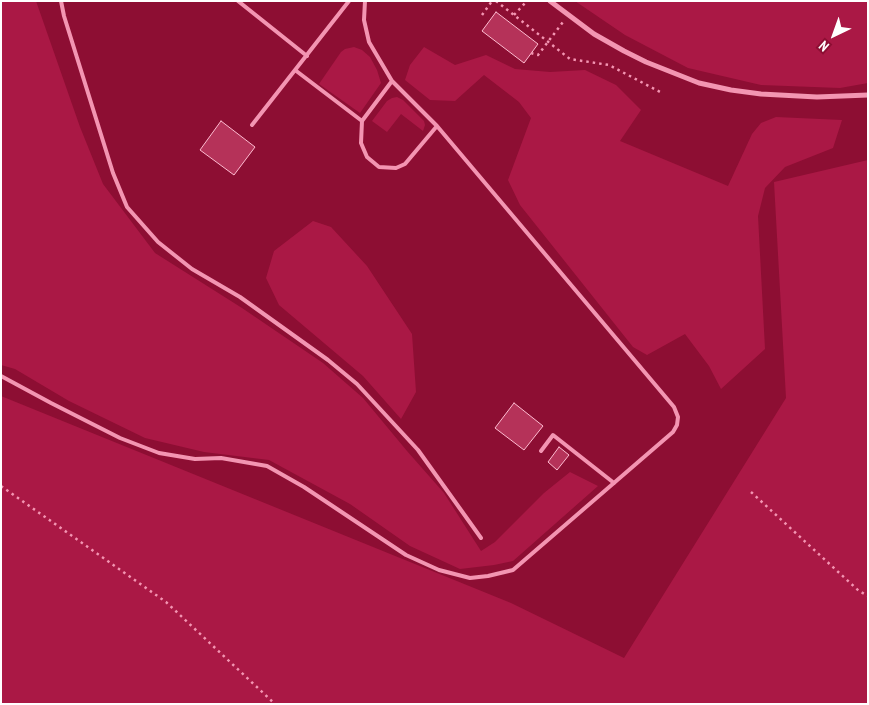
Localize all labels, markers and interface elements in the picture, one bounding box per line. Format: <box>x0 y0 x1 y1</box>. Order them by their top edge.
north arrow <box>809 10 859 60</box>
text: N <box>815 37 833 55</box>

